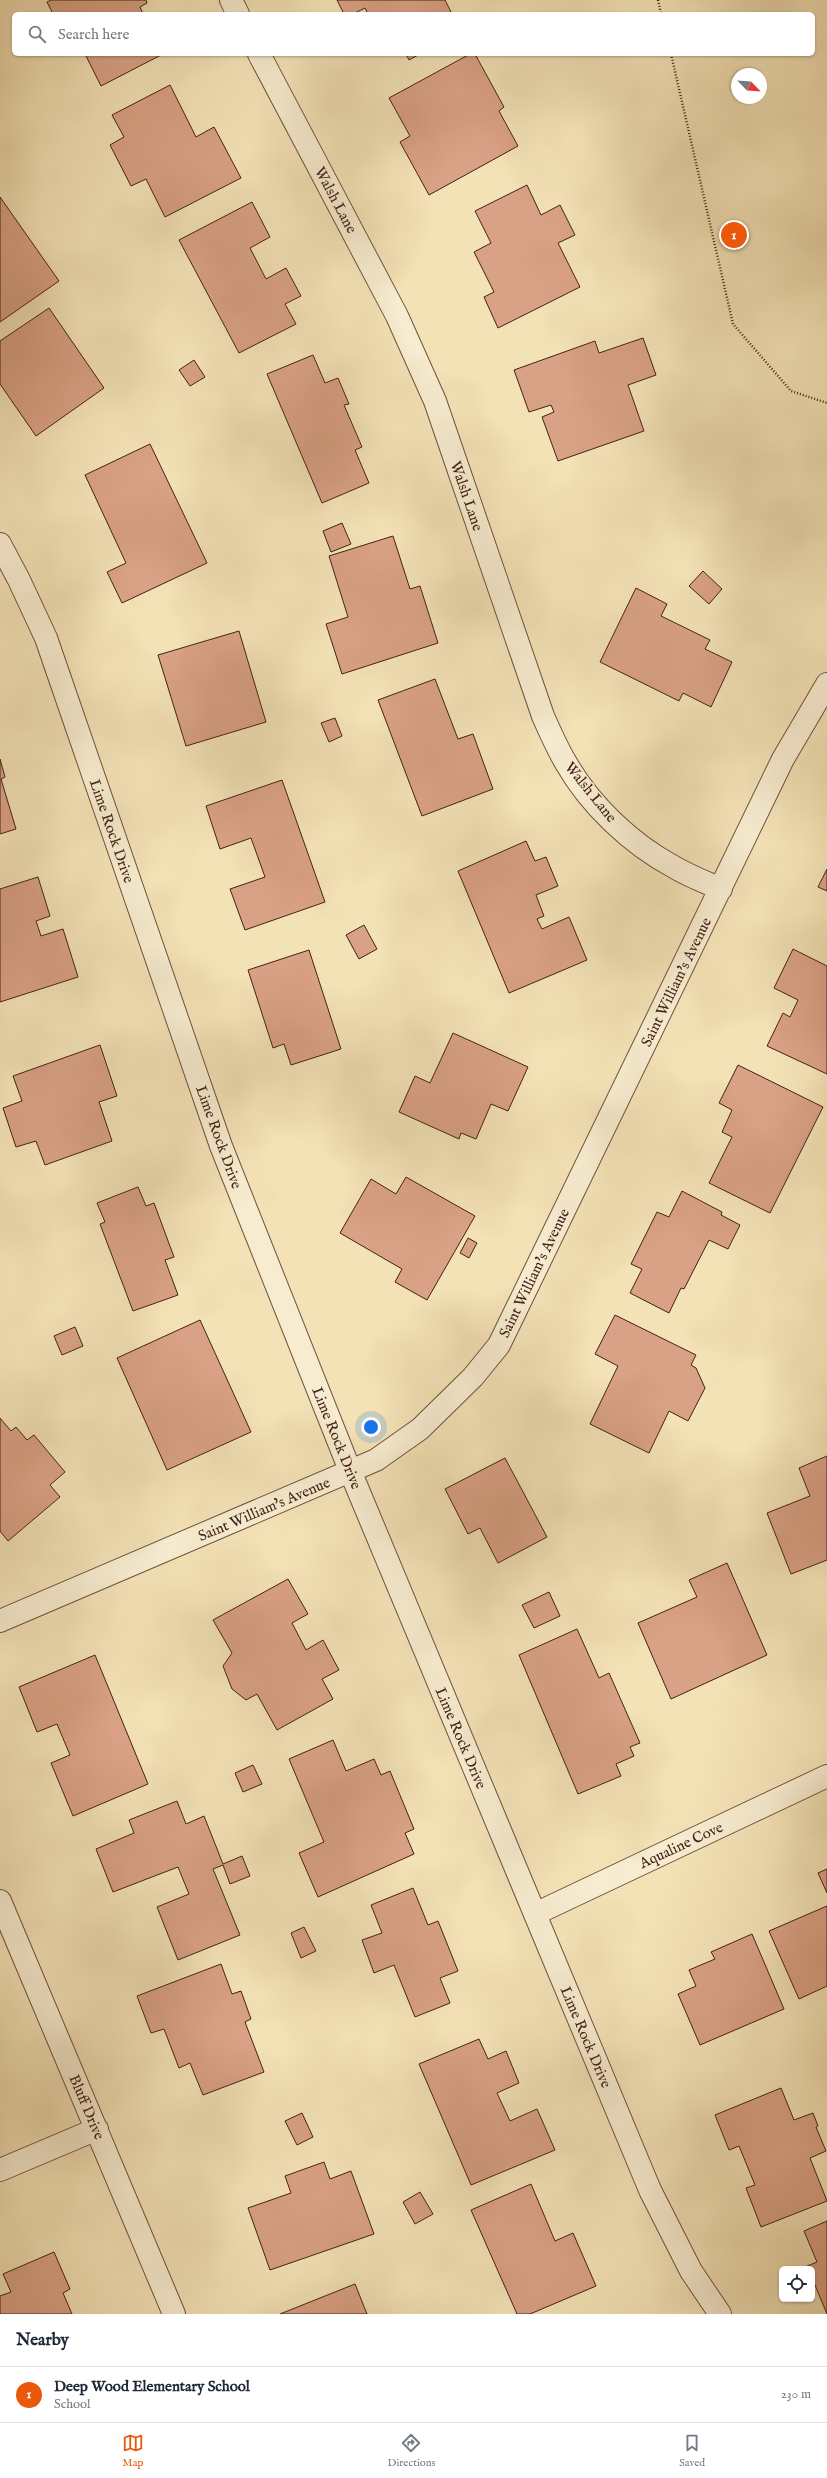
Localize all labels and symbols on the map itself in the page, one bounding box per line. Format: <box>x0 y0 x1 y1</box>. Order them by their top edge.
north arrow <box>731 68 767 104</box>
street label: Walsh Lane <box>310 164 361 237</box>
pin: 1 <box>721 220 747 250</box>
street label: Walsh Lane <box>446 459 487 534</box>
street label: Walsh Lane <box>560 758 621 827</box>
street label: Lime Rock Drive <box>85 777 138 886</box>
street label: Saint William's Avenue <box>637 914 716 1050</box>
street label: Lime Rock Drive <box>191 1083 246 1191</box>
street label: Saint William's Avenue <box>495 1205 574 1341</box>
street label: Lime Rock Drive <box>307 1384 366 1492</box>
your location <box>361 1417 381 1437</box>
street label: Saint William's Avenue <box>195 1473 333 1546</box>
street label: Lime Rock Drive <box>431 1685 491 1792</box>
street label: Aqualine Cove <box>635 1818 726 1874</box>
street label: Lime Rock Drive <box>556 1984 616 2091</box>
street label: Bluff Drive <box>64 2072 109 2143</box>

